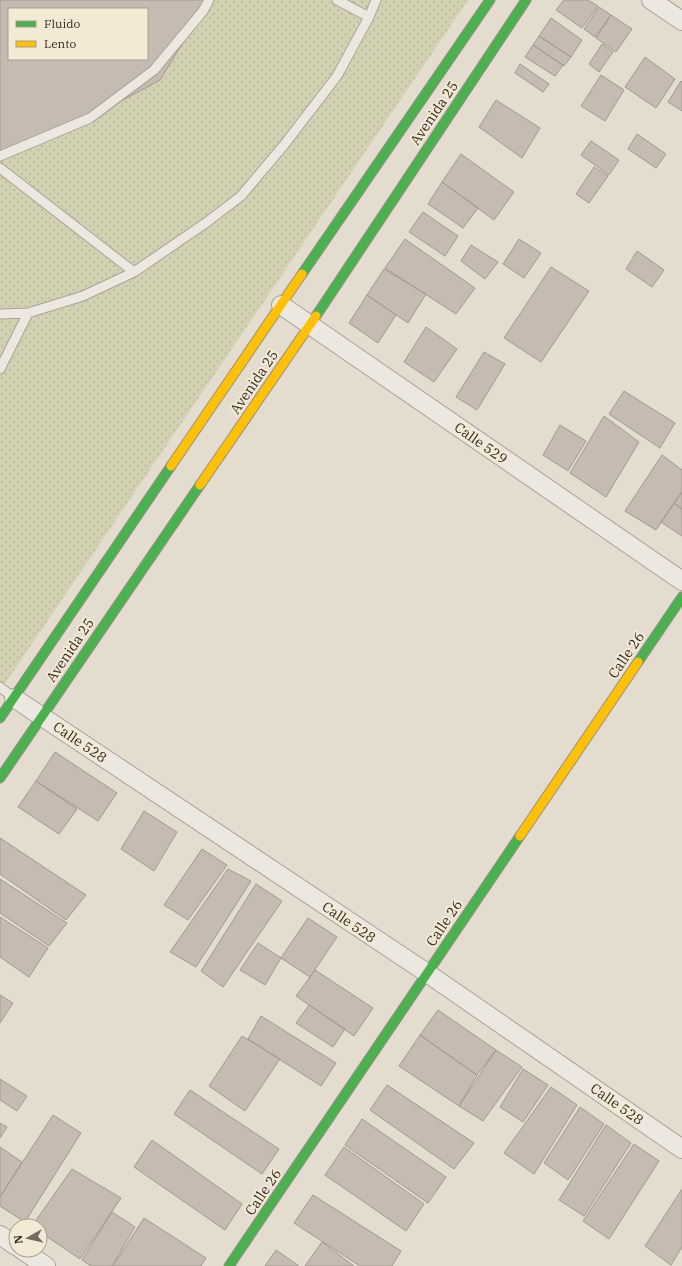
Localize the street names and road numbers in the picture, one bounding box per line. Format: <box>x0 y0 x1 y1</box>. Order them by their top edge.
street label: Avenida 25 <box>406 77 462 149</box>
street label: Avenida 25 <box>226 346 282 418</box>
street label: Calle 529 <box>451 418 511 468</box>
street label: Avenida 25 <box>42 614 98 686</box>
street label: Calle 26 <box>604 628 648 682</box>
street label: Calle 528 <box>50 717 110 767</box>
street label: Calle 26 <box>422 896 466 950</box>
street label: Calle 528 <box>319 897 379 947</box>
street label: Calle 528 <box>587 1079 647 1129</box>
street label: Calle 26 <box>241 1165 285 1219</box>

